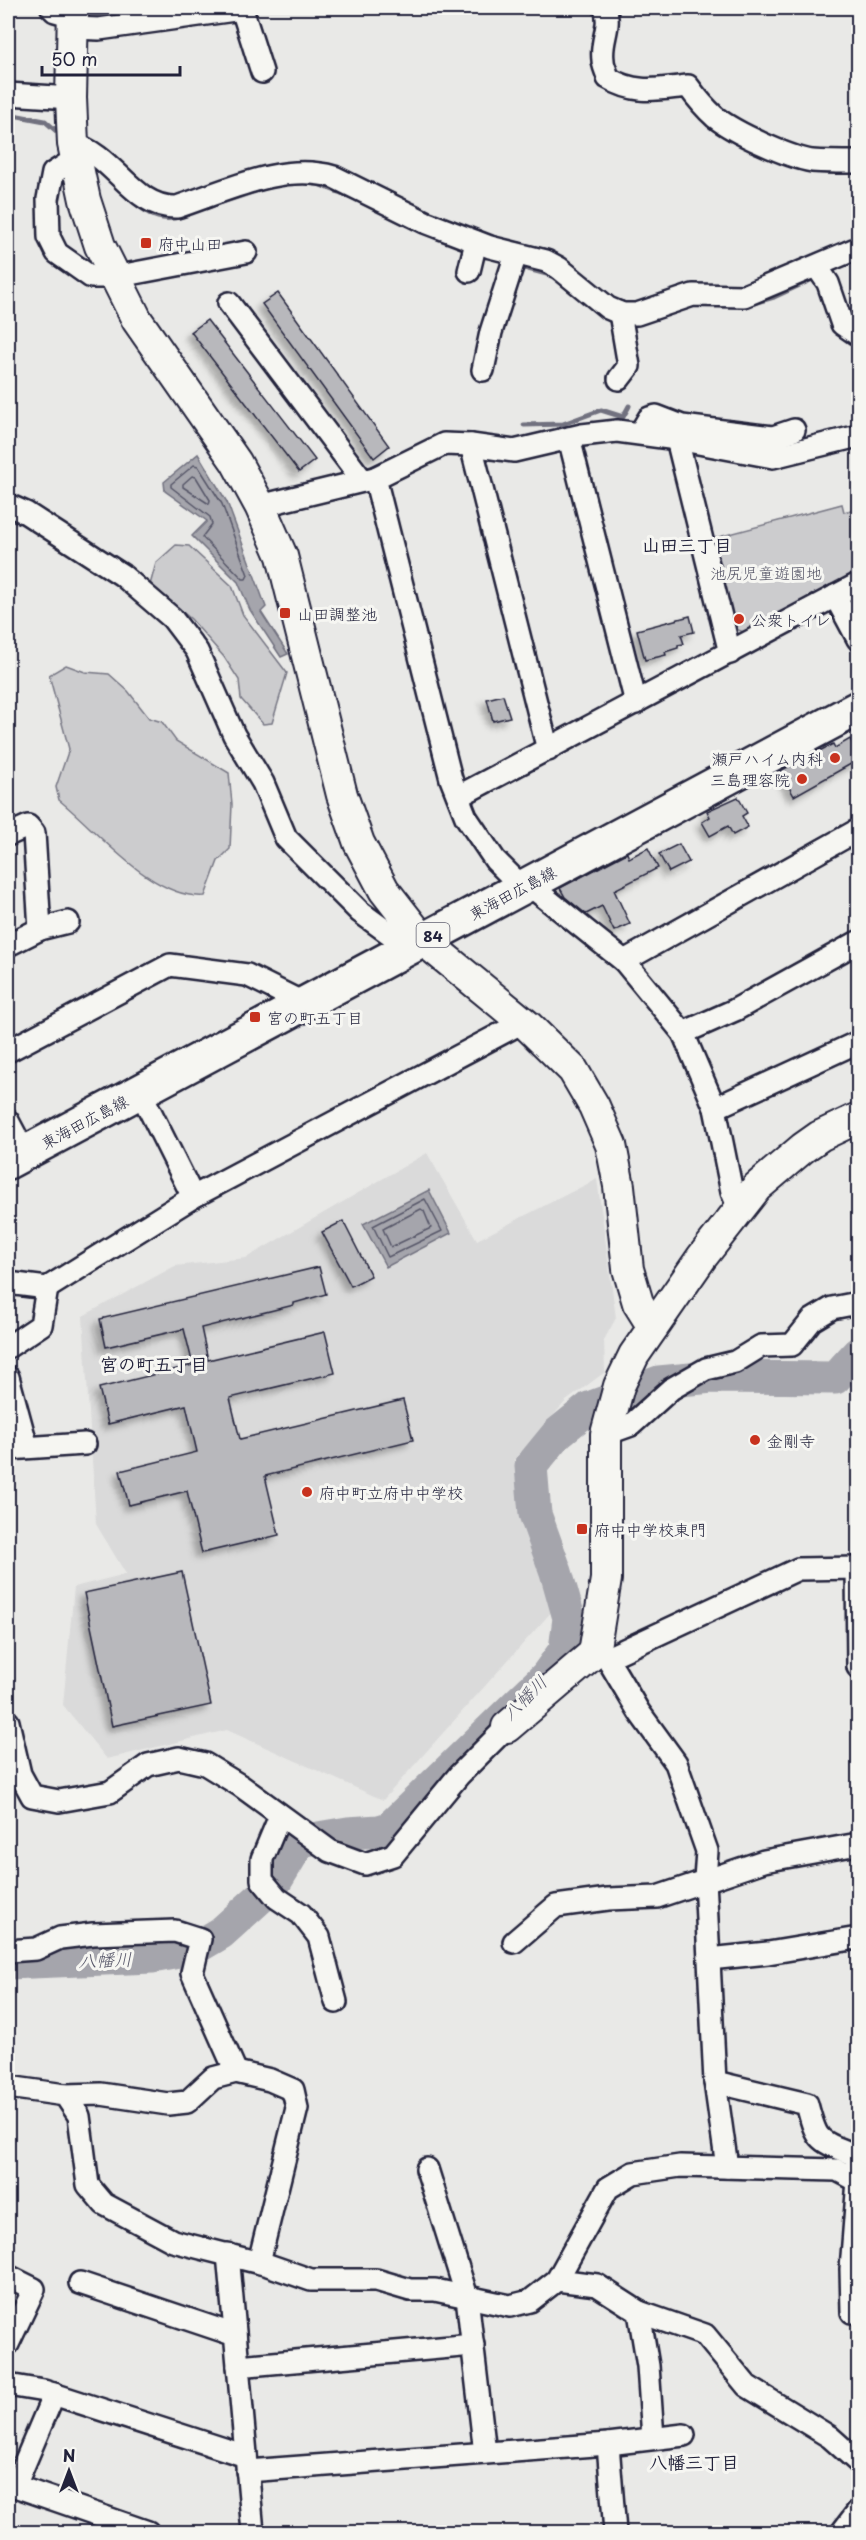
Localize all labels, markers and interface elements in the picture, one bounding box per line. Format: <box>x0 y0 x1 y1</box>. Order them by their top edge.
scale bar <box>42 39 180 77</box>
text: 50 m <box>51 45 98 72</box>
place label: 府中山田 <box>158 231 222 255</box>
marker: 府中山田 <box>139 236 153 250</box>
district label: 山田三丁目 <box>642 531 732 558</box>
park label: 池尻児童遊園地 <box>710 560 822 584</box>
place label: 山田調整池 <box>297 601 377 625</box>
marker: 山田調整池 <box>278 606 292 620</box>
place label: 公衆トイレ <box>751 607 831 631</box>
marker: 公衆トイレ <box>732 612 746 626</box>
place label: 瀬戸ハイム内科 <box>712 746 823 770</box>
marker: 瀬戸ハイム内科 <box>828 751 842 765</box>
place label: 三島理容院 <box>710 767 790 791</box>
marker: 三島理容院 <box>795 772 809 786</box>
street label: 東海田広島線 <box>464 859 560 925</box>
road number: 84 <box>416 923 450 947</box>
place label: 宮の町五丁目 <box>267 1005 363 1029</box>
marker: 宮の町五丁目 <box>248 1010 262 1024</box>
street label: 東海田広島線 <box>36 1088 132 1154</box>
district label: 宮の町五丁目 <box>100 1350 208 1377</box>
place label: 金剛寺 <box>767 1428 815 1452</box>
marker: 金剛寺 <box>748 1433 762 1447</box>
place label: 府中町立府中中学校 <box>319 1480 463 1504</box>
marker: 府中町立府中中学校 <box>300 1485 314 1499</box>
place label: 府中中学校東門 <box>594 1517 706 1541</box>
marker: 府中中学校東門 <box>575 1522 589 1536</box>
water label: 八幡川 <box>495 1668 553 1726</box>
water label: 八幡川 <box>78 1945 132 1973</box>
north arrow <box>39 2441 99 2501</box>
text: N <box>63 2443 75 2467</box>
district label: 八幡三丁目 <box>649 2448 739 2475</box>

